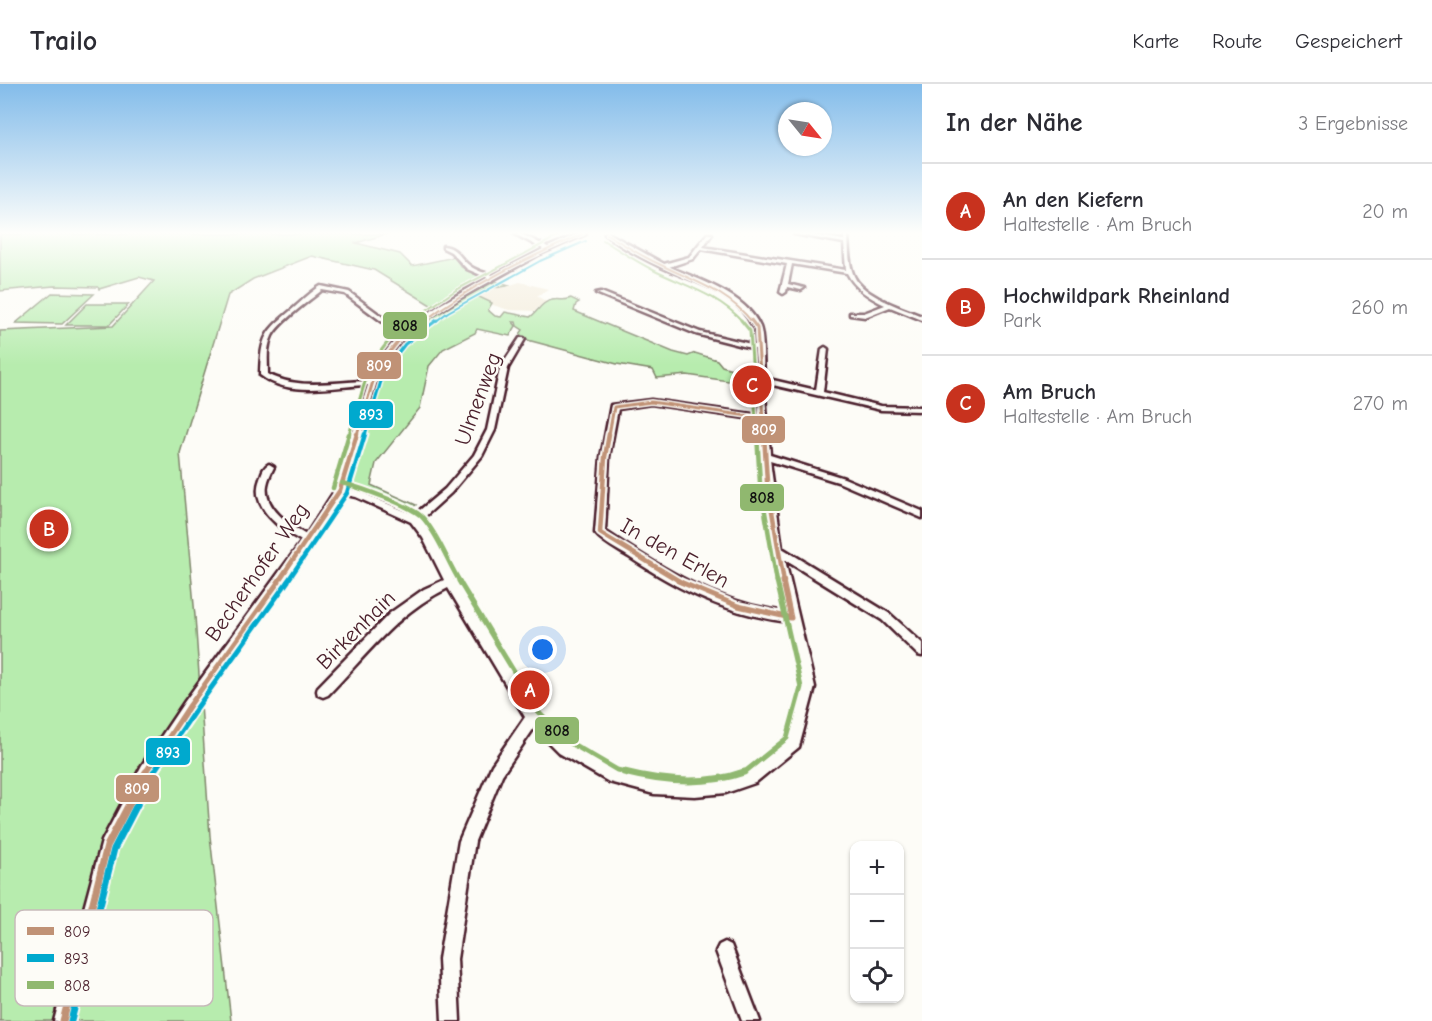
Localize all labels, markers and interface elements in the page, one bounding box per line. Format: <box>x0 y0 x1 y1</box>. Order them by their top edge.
text: Trailo <box>30 25 97 57</box>
text: Karte <box>1132 29 1179 53</box>
text: Route <box>1212 29 1262 53</box>
text: Gespeichert <box>1295 29 1402 53</box>
north arrow <box>778 102 832 156</box>
text: In der Nähe <box>946 108 1083 138</box>
text: 3 Ergebnisse <box>1298 112 1408 135</box>
text: An den Kiefern <box>1003 187 1144 213</box>
text: A <box>960 200 971 223</box>
text: 20 m <box>1362 200 1408 223</box>
text: Haltestelle · Am Bruch <box>1003 213 1192 236</box>
text: Hochwildpark Rheinland <box>1003 283 1230 309</box>
text: B <box>959 296 972 319</box>
text: 260 m <box>1351 296 1408 319</box>
text: Park <box>1003 309 1041 332</box>
line badge: 808 <box>382 311 428 340</box>
text: 808 <box>392 317 418 335</box>
street label: Ulmenweg <box>449 349 507 449</box>
line badge: 809 <box>356 351 402 380</box>
text: 809 <box>366 357 392 375</box>
pin: C <box>732 362 771 408</box>
text: Am Bruch <box>1003 379 1096 405</box>
text: C <box>959 392 972 415</box>
text: 270 m <box>1353 392 1408 415</box>
line badge: 893 <box>348 400 394 429</box>
text: Haltestelle · Am Bruch <box>1003 405 1192 428</box>
text: 893 <box>359 406 383 424</box>
line badge: 809 <box>741 415 786 444</box>
text: 809 <box>751 421 777 439</box>
line badge: 808 <box>739 483 785 512</box>
text: 808 <box>749 489 775 507</box>
street label: Becherhofer Weg <box>200 498 314 646</box>
pin: B <box>29 506 68 552</box>
street label: In den Erlen <box>616 512 734 594</box>
street label: Birkenhain <box>311 585 401 675</box>
your location <box>528 635 557 664</box>
pin: A <box>510 668 550 712</box>
line badge: 808 <box>534 716 580 745</box>
text: 808 <box>544 722 570 740</box>
line badge: 893 <box>145 737 191 766</box>
text: 893 <box>156 744 180 762</box>
line badge: 809 <box>115 774 160 803</box>
text: 809 <box>124 780 150 798</box>
map controls <box>850 841 904 1003</box>
button: + <box>850 841 904 895</box>
button: − <box>850 895 904 949</box>
legend <box>15 910 213 1006</box>
text: 809 <box>64 923 90 941</box>
button: locate <box>850 949 904 1003</box>
text: 893 <box>64 950 89 968</box>
text: 808 <box>64 977 90 995</box>

